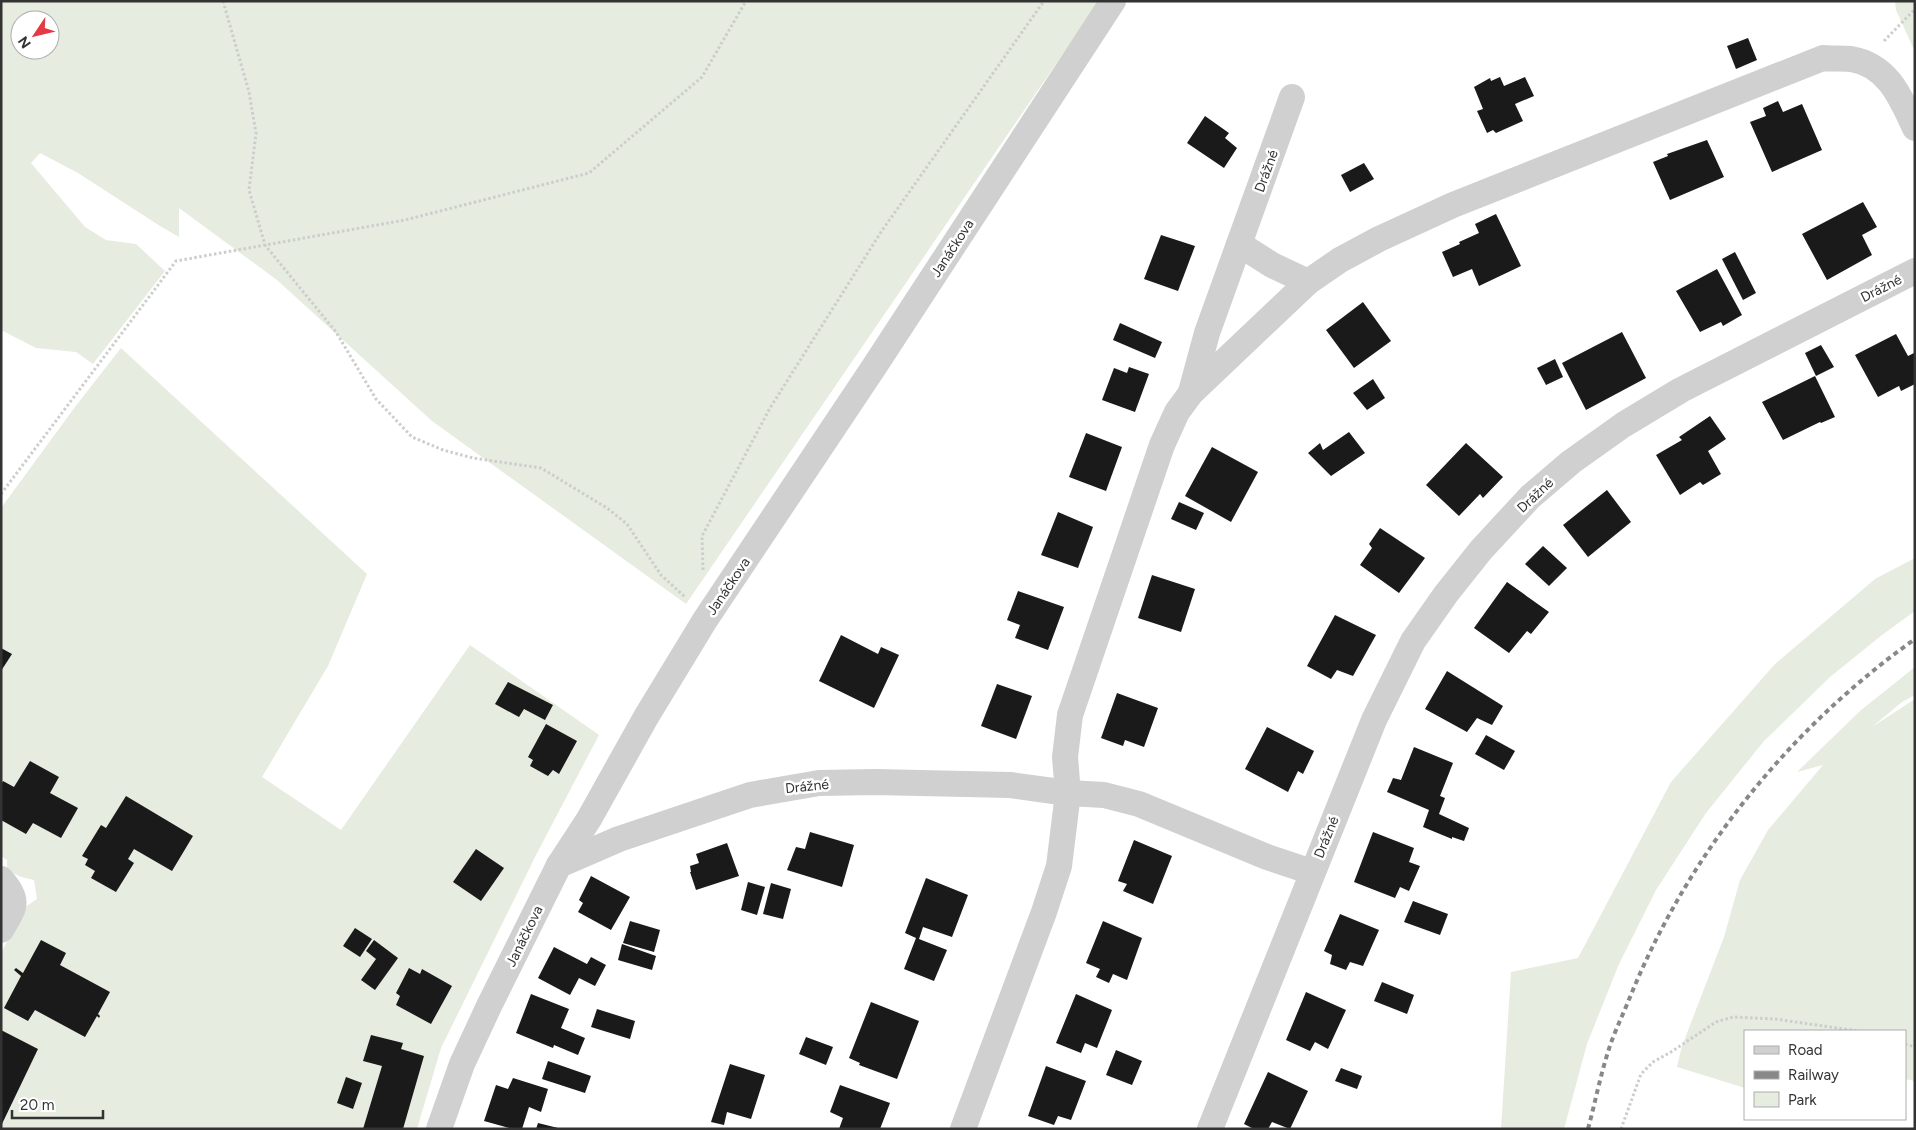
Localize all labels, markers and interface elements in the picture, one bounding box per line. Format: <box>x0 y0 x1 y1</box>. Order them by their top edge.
north arrow <box>10 10 60 60</box>
text: N <box>15 33 35 51</box>
street label: Drážné <box>1251 147 1282 195</box>
street label: Janáčkova <box>927 216 977 280</box>
street label: Drážné <box>1858 271 1905 306</box>
street label: Drážné <box>1514 474 1557 517</box>
street label: Janáčkova <box>703 554 754 618</box>
street label: Drážné <box>784 776 830 797</box>
street label: Drážné <box>1310 813 1343 861</box>
street label: Janáčkova <box>502 903 546 969</box>
legend <box>1744 1030 1906 1120</box>
text: Road <box>1788 1041 1823 1059</box>
text: Railway <box>1788 1066 1839 1084</box>
scale bar <box>12 1088 104 1120</box>
text: Park <box>1788 1091 1817 1109</box>
text: 20 m <box>20 1096 54 1114</box>

